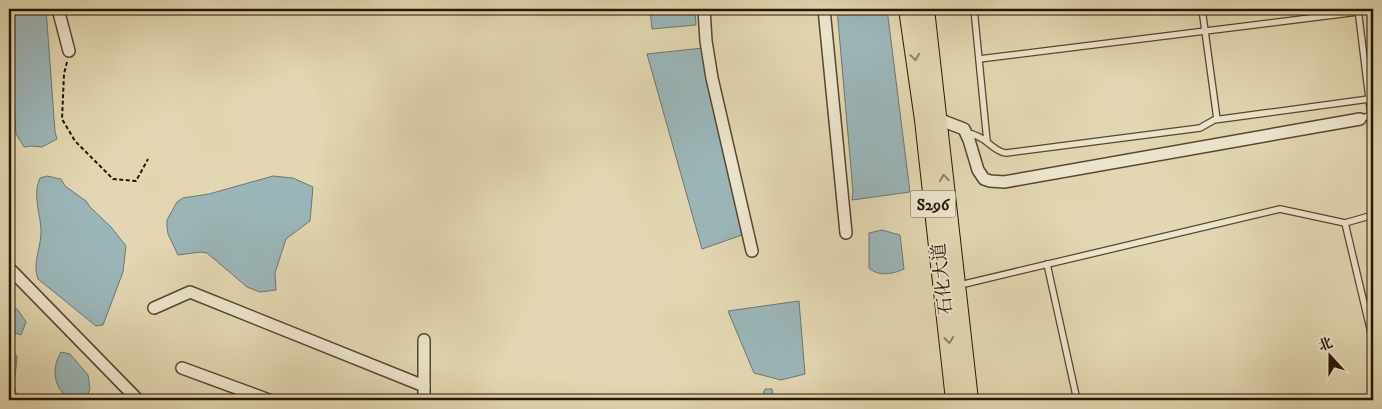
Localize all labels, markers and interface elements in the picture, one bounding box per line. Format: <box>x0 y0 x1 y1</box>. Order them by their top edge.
one-way arrow <box>909 53 920 61</box>
one-way arrow <box>939 174 950 182</box>
road number: S296 <box>910 190 956 218</box>
street label: 石化大道 <box>928 242 958 316</box>
north arrow <box>1304 332 1354 382</box>
text: 北 <box>1316 334 1335 356</box>
one-way arrow <box>943 336 954 344</box>

